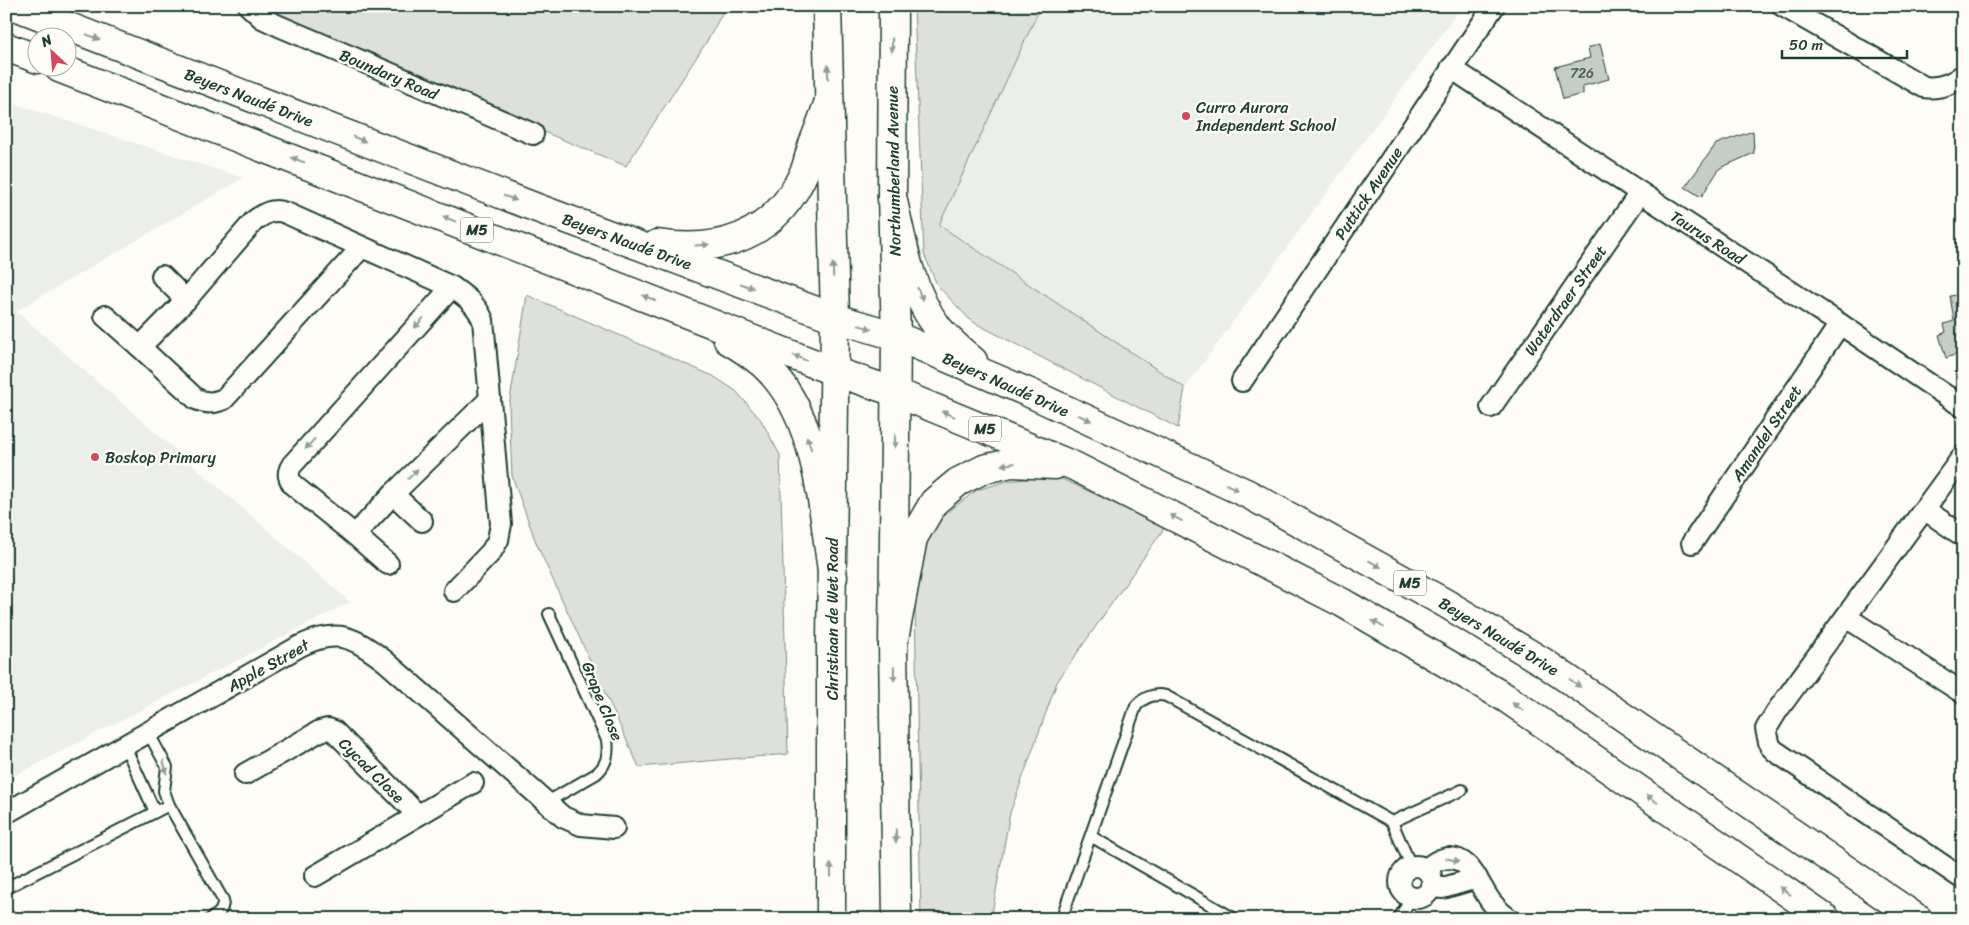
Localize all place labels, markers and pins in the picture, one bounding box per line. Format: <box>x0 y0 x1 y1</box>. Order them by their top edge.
place label: Curro Aurora Independent School <box>1195 93 1337 140</box>
marker: Curro Aurora Independent School <box>1180 110 1192 122</box>
place label: Boskop Primary <box>105 443 216 472</box>
marker: Boskop Primary <box>89 451 101 463</box>

